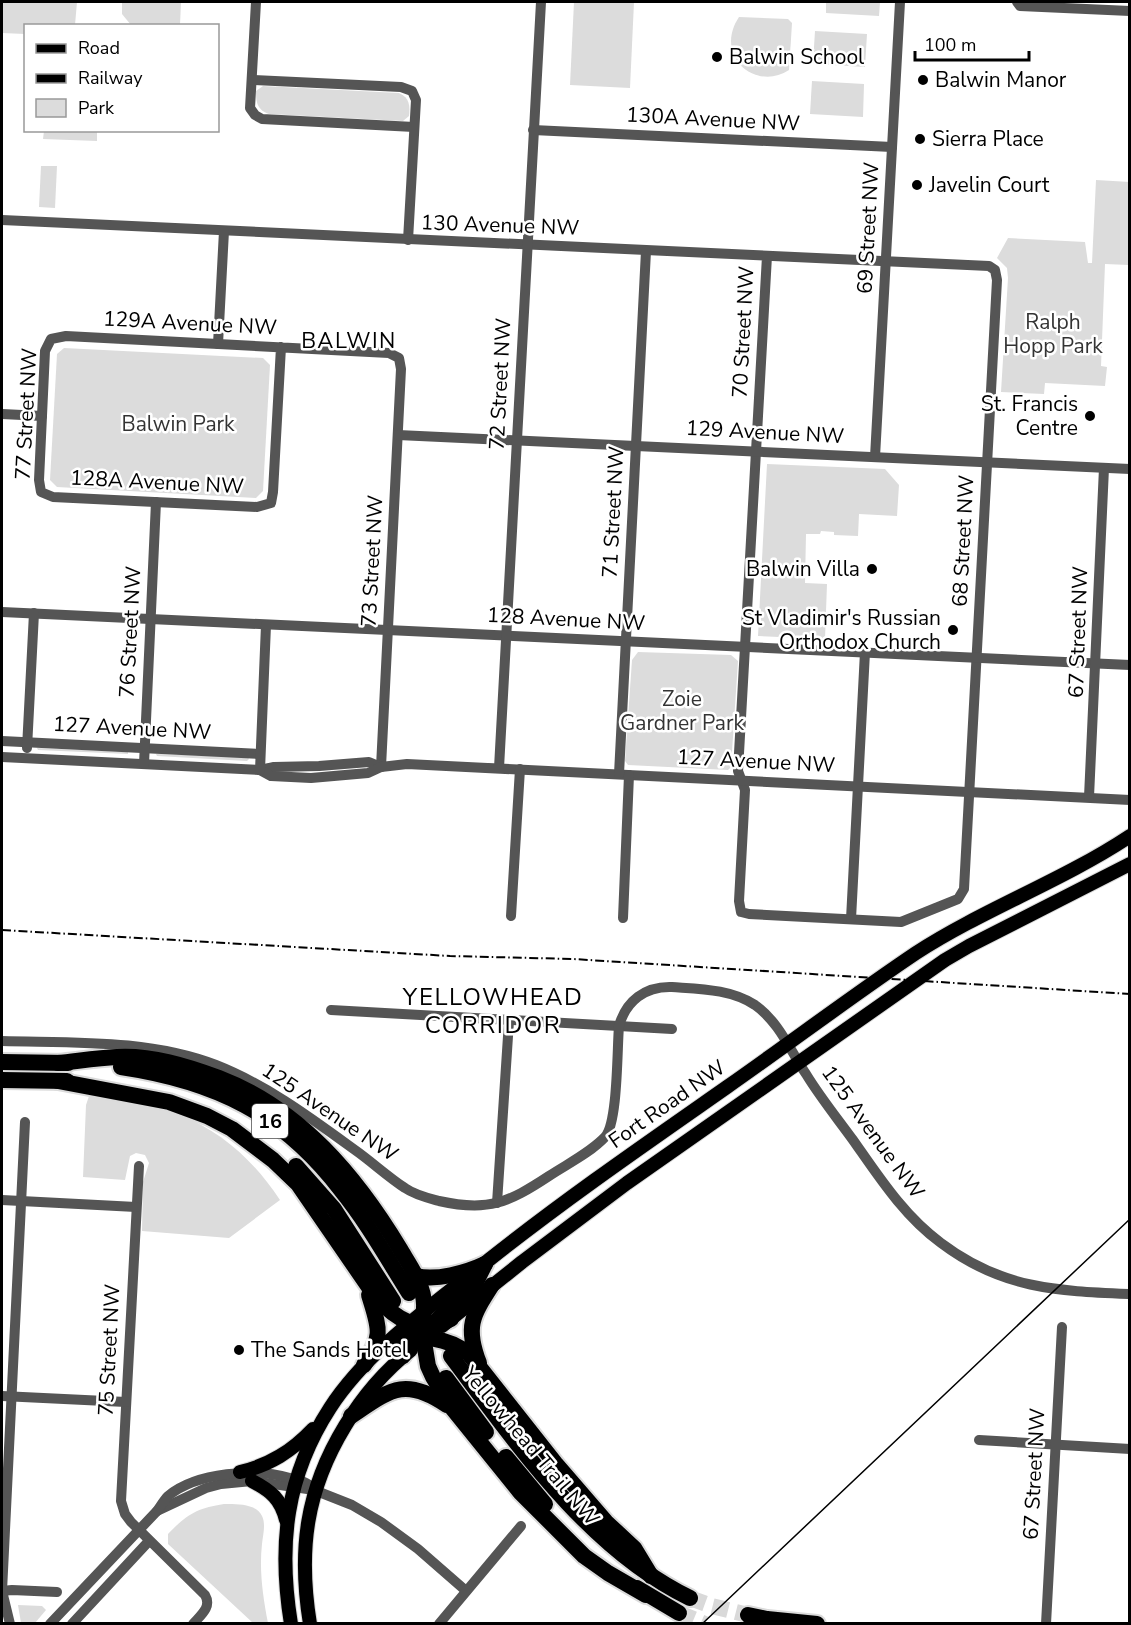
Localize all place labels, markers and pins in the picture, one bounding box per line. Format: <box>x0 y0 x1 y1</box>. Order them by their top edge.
place label: Balwin School <box>729 43 865 71</box>
marker: Balwin School <box>710 50 724 64</box>
place label: Balwin Manor <box>935 66 1067 94</box>
marker: Balwin Manor <box>916 73 930 87</box>
place label: Sierra Place <box>932 125 1044 153</box>
marker: Sierra Place <box>913 132 927 146</box>
place label: Javelin Court <box>928 171 1050 199</box>
marker: Javelin Court <box>910 178 924 192</box>
place label: St. Francis Centre <box>981 390 1078 442</box>
marker: St. Francis Centre <box>1083 409 1097 423</box>
place label: Balwin Villa <box>746 555 860 583</box>
marker: Balwin Villa <box>865 562 879 576</box>
place label: St Vladimir's Russian Orthodox Church <box>742 604 941 656</box>
marker: St Vladimir's Russian Orthodox Church <box>946 623 960 637</box>
place label: The Sands Hotel <box>251 1336 409 1364</box>
marker: The Sands Hotel <box>232 1343 246 1357</box>

